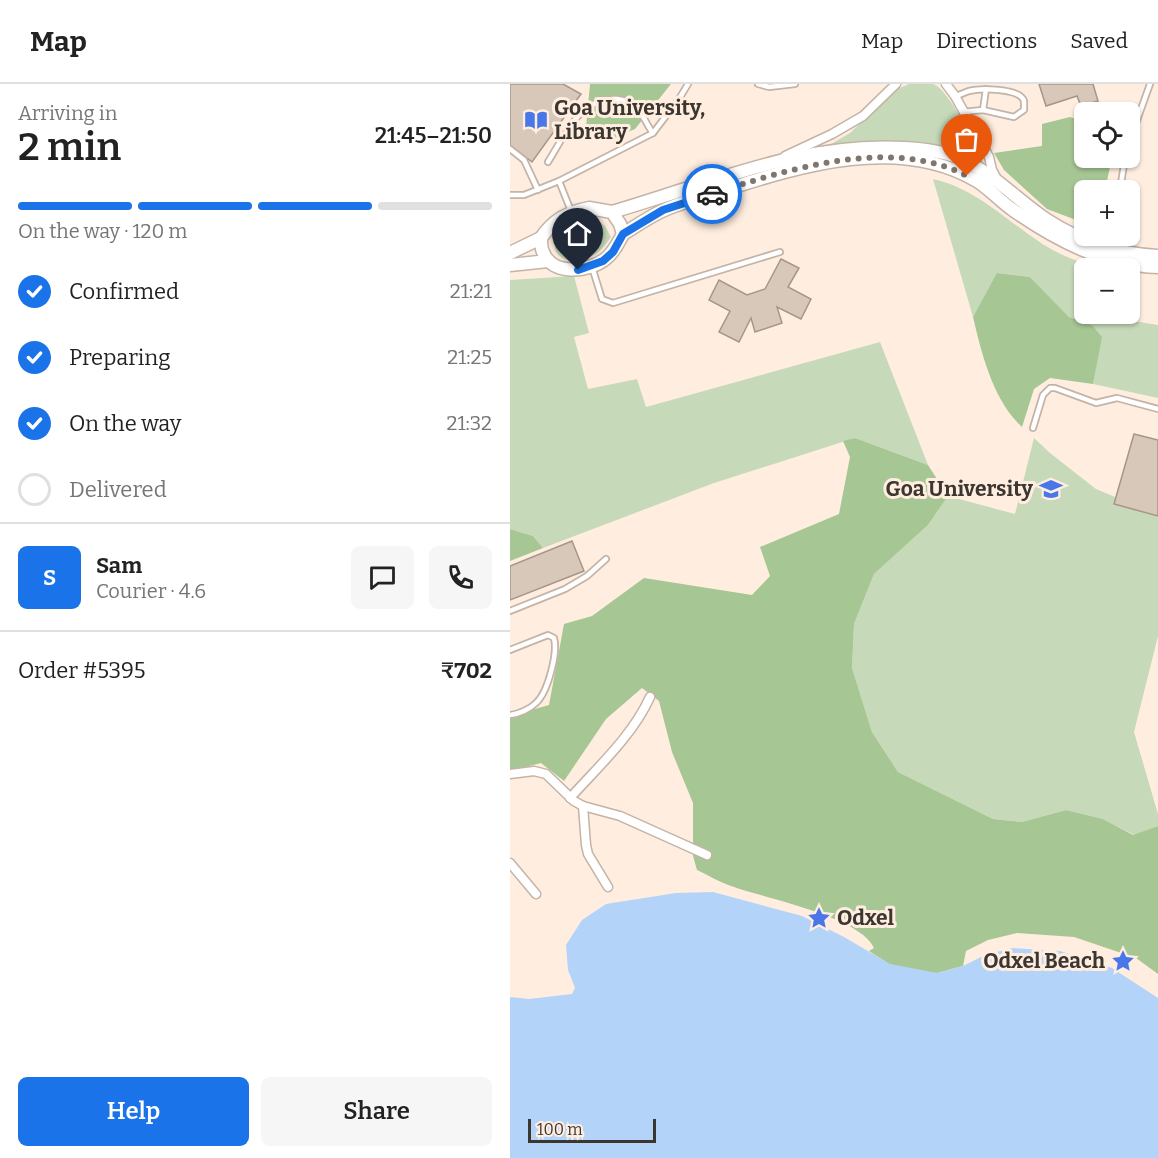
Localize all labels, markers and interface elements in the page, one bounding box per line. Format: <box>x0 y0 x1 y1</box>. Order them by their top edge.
text: Map <box>30 25 87 58</box>
text: Map <box>861 28 903 54</box>
text: Directions <box>936 28 1037 54</box>
text: Saved <box>1070 28 1128 54</box>
place label: Goa University, Library <box>554 95 705 145</box>
text: Arriving in <box>18 101 117 125</box>
map controls <box>1074 102 1140 324</box>
button: locate <box>1074 102 1140 168</box>
library icon: Goa University, Library <box>523 107 549 133</box>
pin <box>941 114 992 176</box>
text: 21:45–21:50 <box>375 122 492 149</box>
icon: bag <box>950 123 983 156</box>
text: 2 min <box>18 124 121 170</box>
courier <box>682 164 742 224</box>
icon: car <box>696 178 729 211</box>
button: + <box>1074 180 1140 246</box>
pin <box>552 208 603 270</box>
icon: home <box>561 217 594 250</box>
text: On the way · 120 m <box>18 219 187 243</box>
button: − <box>1074 258 1140 324</box>
icon: check <box>18 275 51 308</box>
text: Confirmed <box>69 278 179 305</box>
text: 21:21 <box>450 279 492 303</box>
icon: check <box>18 341 51 374</box>
text: Preparing <box>69 344 171 371</box>
text: 21:25 <box>447 345 492 369</box>
icon: check <box>18 407 51 440</box>
text: On the way <box>69 410 181 437</box>
text: 21:32 <box>447 411 492 435</box>
text: Delivered <box>69 476 167 503</box>
place label: Goa University <box>886 476 1033 502</box>
school or university icon: Goa University <box>1038 476 1064 502</box>
button: chat <box>351 546 414 609</box>
button: phone <box>429 546 492 609</box>
text: Sam <box>96 552 142 579</box>
text: S <box>43 564 56 591</box>
text: Courier · 4.6 <box>96 579 206 603</box>
text: Order #5395 <box>18 657 146 684</box>
text: ₹702 <box>440 657 492 684</box>
place icon: Odxel <box>806 905 832 931</box>
place label: Odxel <box>837 905 895 931</box>
place label: Odxel Beach <box>983 948 1106 974</box>
place icon: Odxel Beach <box>1110 948 1136 974</box>
button: Help <box>18 1077 249 1146</box>
button: Share <box>261 1077 492 1146</box>
scale bar <box>528 1116 656 1144</box>
text: 100 m <box>537 1120 582 1139</box>

